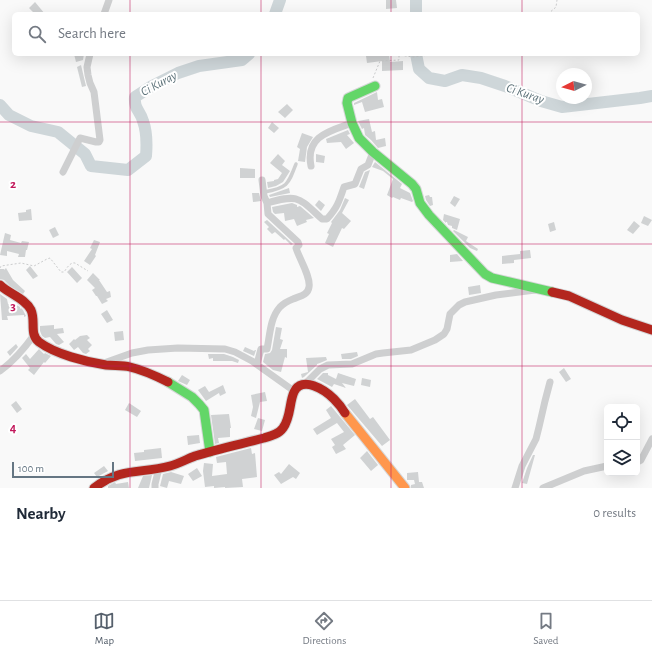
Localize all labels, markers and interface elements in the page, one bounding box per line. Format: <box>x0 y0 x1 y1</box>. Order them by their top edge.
search box <box>12 12 640 56</box>
icon: search <box>26 23 48 45</box>
text: Search here <box>58 26 126 41</box>
north arrow <box>556 68 592 104</box>
water label: Ci Kuray <box>139 69 180 99</box>
water label: Ci Kuray <box>504 82 546 107</box>
text: 2 <box>10 178 16 191</box>
text: 3 <box>10 300 16 313</box>
map controls <box>604 404 640 476</box>
button: locate <box>604 404 640 440</box>
text: 4 <box>10 422 17 435</box>
button: layers <box>604 440 640 476</box>
scale bar <box>12 460 114 479</box>
text: 100 m <box>18 463 44 474</box>
text: Nearby <box>16 505 66 522</box>
text: 0 results <box>593 507 636 520</box>
tab: Map <box>93 610 115 647</box>
tab: Directions <box>302 610 346 647</box>
tab: Saved <box>533 610 558 647</box>

